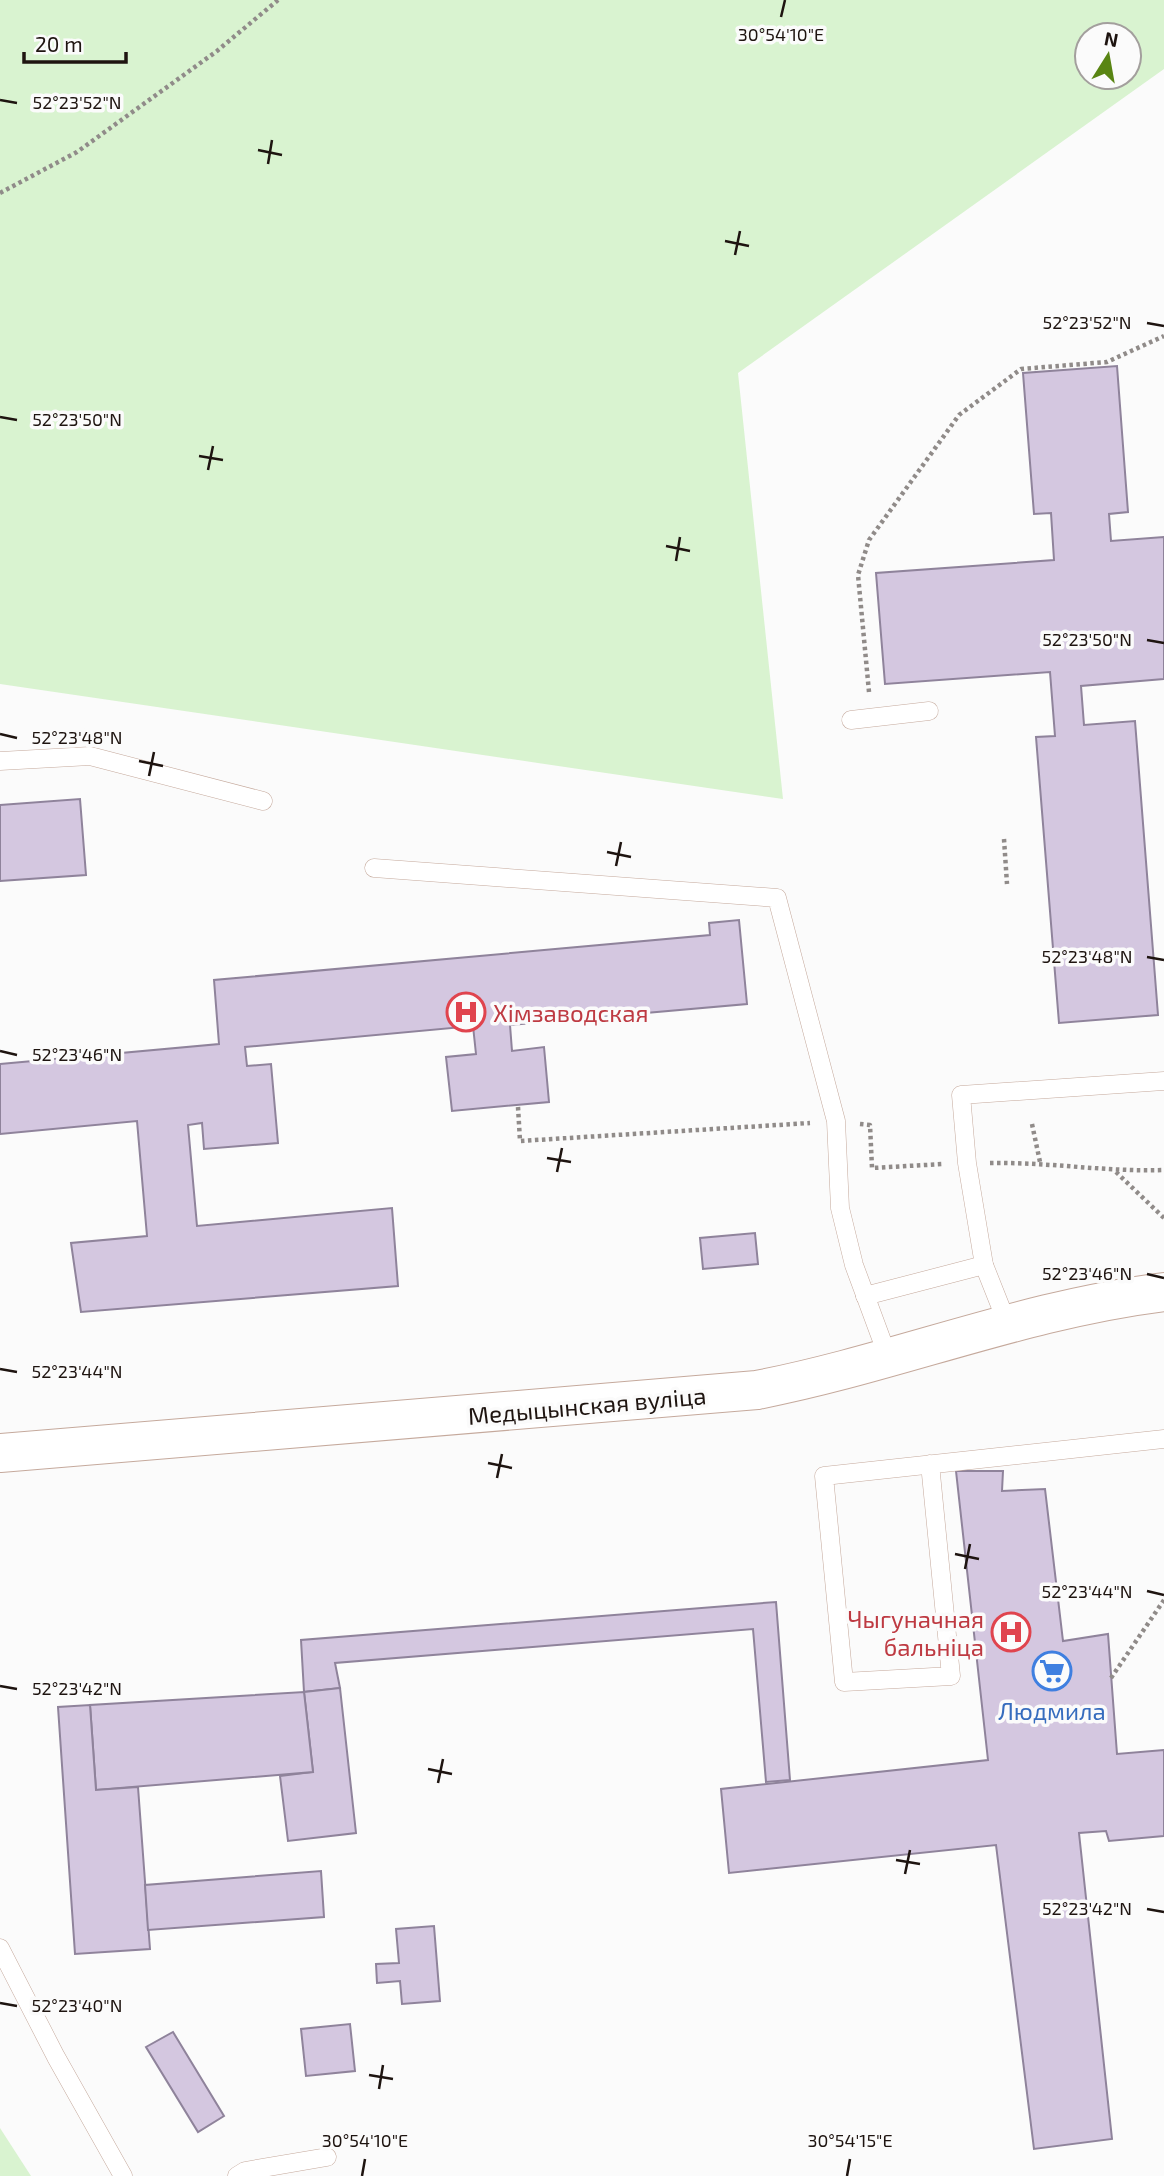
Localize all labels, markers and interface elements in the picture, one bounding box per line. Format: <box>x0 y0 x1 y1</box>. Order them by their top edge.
scale bar <box>24 21 126 65</box>
north arrow <box>1073 21 1143 91</box>
text: 30°54'10"E <box>738 23 824 45</box>
text: N <box>1102 26 1120 51</box>
text: 20 m <box>35 31 83 56</box>
text: 52°23'52"N <box>33 91 122 113</box>
text: 52°23'52"N <box>1043 311 1132 333</box>
text: 52°23'50"N <box>32 408 122 430</box>
text: 52°23'50"N <box>1042 628 1132 650</box>
text: 52°23'48"N <box>32 726 122 748</box>
text: 52°23'48"N <box>1042 945 1132 967</box>
hospital icon: Хімзаводская <box>445 991 487 1033</box>
place label: Хімзаводская <box>493 998 648 1027</box>
text: 52°23'46"N <box>32 1043 122 1065</box>
text: 52°23'46"N <box>1042 1262 1132 1284</box>
text: 52°23'44"N <box>32 1360 122 1382</box>
street label: Медыцынская вуліца <box>467 1380 707 1431</box>
text: 52°23'44"N <box>1042 1580 1132 1602</box>
place label: Чыгуначная бальніца <box>848 1604 984 1661</box>
hospital icon: Чыгуначная бальніца <box>990 1611 1032 1653</box>
supermarket icon: Людмила <box>1031 1650 1073 1692</box>
text: 52°23'42"N <box>32 1677 122 1699</box>
place label: Людмила <box>998 1696 1106 1725</box>
text: 52°23'42"N <box>1042 1897 1132 1919</box>
text: 52°23'40"N <box>32 1994 122 2016</box>
text: 30°54'10"E <box>322 2129 408 2151</box>
text: 30°54'15"E <box>807 2129 893 2151</box>

